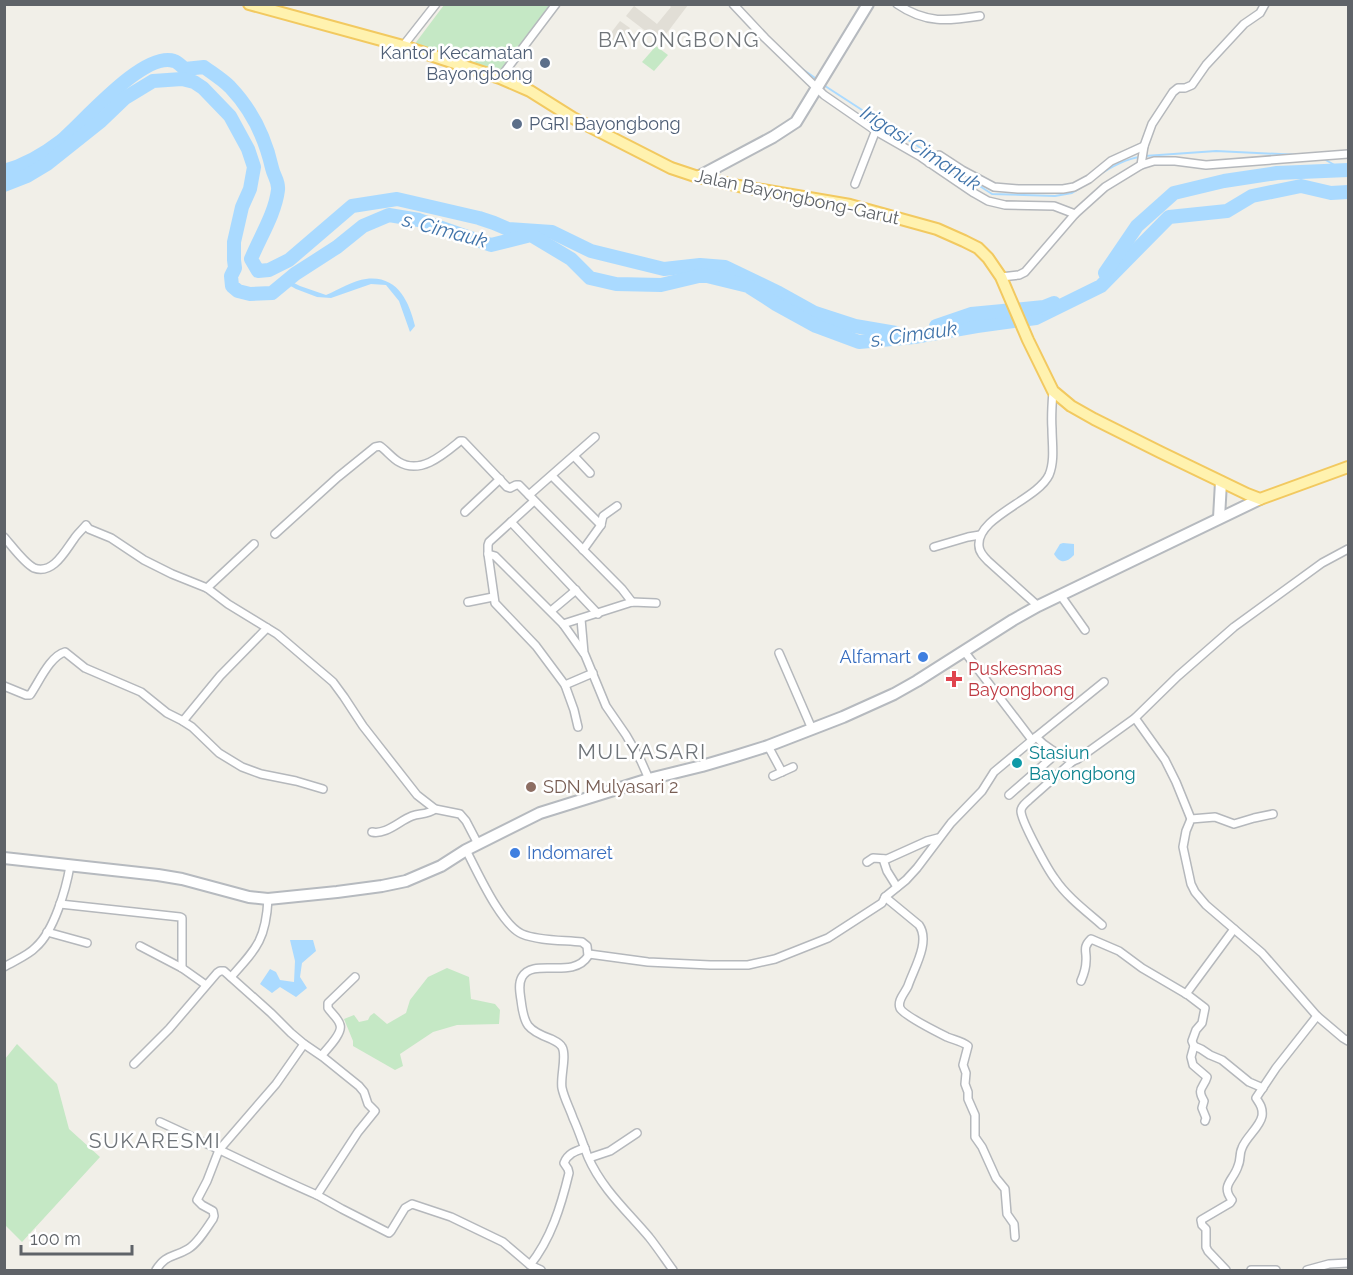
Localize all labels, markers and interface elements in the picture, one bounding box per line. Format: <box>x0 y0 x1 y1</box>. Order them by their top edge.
district label: BAYONGBONG <box>598 27 760 52</box>
place label: Kantor Kecamatan Bayongbong <box>380 42 533 84</box>
marker: Kantor Kecamatan Bayongbong <box>538 56 552 70</box>
water label: Irigasi Cimanuk <box>856 100 986 196</box>
place label: PGRI Bayongbong <box>529 113 681 134</box>
marker: PGRI Bayongbong <box>510 117 524 131</box>
street label: Jalan Bayongbong-Garut <box>693 165 901 228</box>
water label: s. Cimauk <box>399 207 490 253</box>
water label: s. Cimauk <box>868 316 959 352</box>
place label: Alfamart <box>840 646 911 667</box>
marker: Alfamart <box>916 650 930 664</box>
place label: Puskesmas Bayongbong <box>968 658 1075 700</box>
marker: Puskesmas Bayongbong <box>945 670 963 688</box>
district label: MULYASARI <box>577 739 707 764</box>
place label: Stasiun Bayongbong <box>1029 742 1136 784</box>
marker: Stasiun Bayongbong <box>1010 756 1024 770</box>
place label: SDN Mulyasari 2 <box>543 776 678 797</box>
marker: SDN Mulyasari 2 <box>524 780 538 794</box>
place label: Indomaret <box>527 842 613 863</box>
marker: Indomaret <box>508 846 522 860</box>
district label: SUKARESMI <box>89 1128 221 1153</box>
scale bar <box>21 1218 132 1256</box>
text: 100 m <box>30 1228 81 1249</box>

